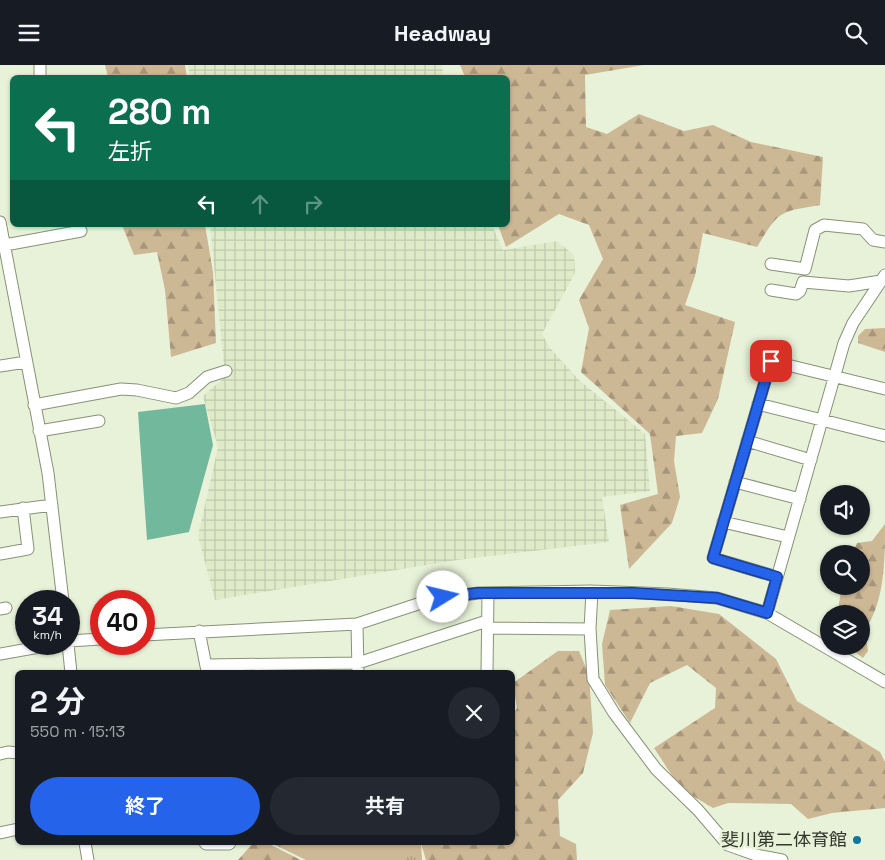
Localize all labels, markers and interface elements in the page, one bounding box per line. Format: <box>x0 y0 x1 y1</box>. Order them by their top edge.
icon: menu <box>15 19 43 47</box>
text: Headway <box>394 19 491 47</box>
icon: search <box>842 19 870 47</box>
text: 280 m <box>108 90 211 134</box>
icon: left <box>25 95 90 160</box>
text: 左折 <box>108 137 152 165</box>
icon: left <box>193 190 221 218</box>
icon: ahead <box>246 190 274 218</box>
icon: right <box>299 190 327 218</box>
pin <box>750 340 792 382</box>
icon: arrive <box>757 347 785 375</box>
map controls <box>820 485 870 655</box>
button: sound <box>820 485 870 535</box>
button: search <box>820 545 870 595</box>
position arrow <box>416 570 468 622</box>
speed limit sign: 40 <box>90 590 155 655</box>
text: 34 <box>32 600 63 632</box>
button: layers <box>820 605 870 655</box>
text: km/h <box>33 627 62 643</box>
text: 2 分 <box>30 682 85 721</box>
button: close <box>448 687 500 739</box>
text: 550 m · 15:13 <box>30 721 125 742</box>
button: 終了 <box>30 777 260 835</box>
button: 共有 <box>270 777 500 835</box>
place label: 斐川第二体育館 <box>721 828 847 851</box>
marker: 斐川第二体育館 <box>851 834 863 846</box>

